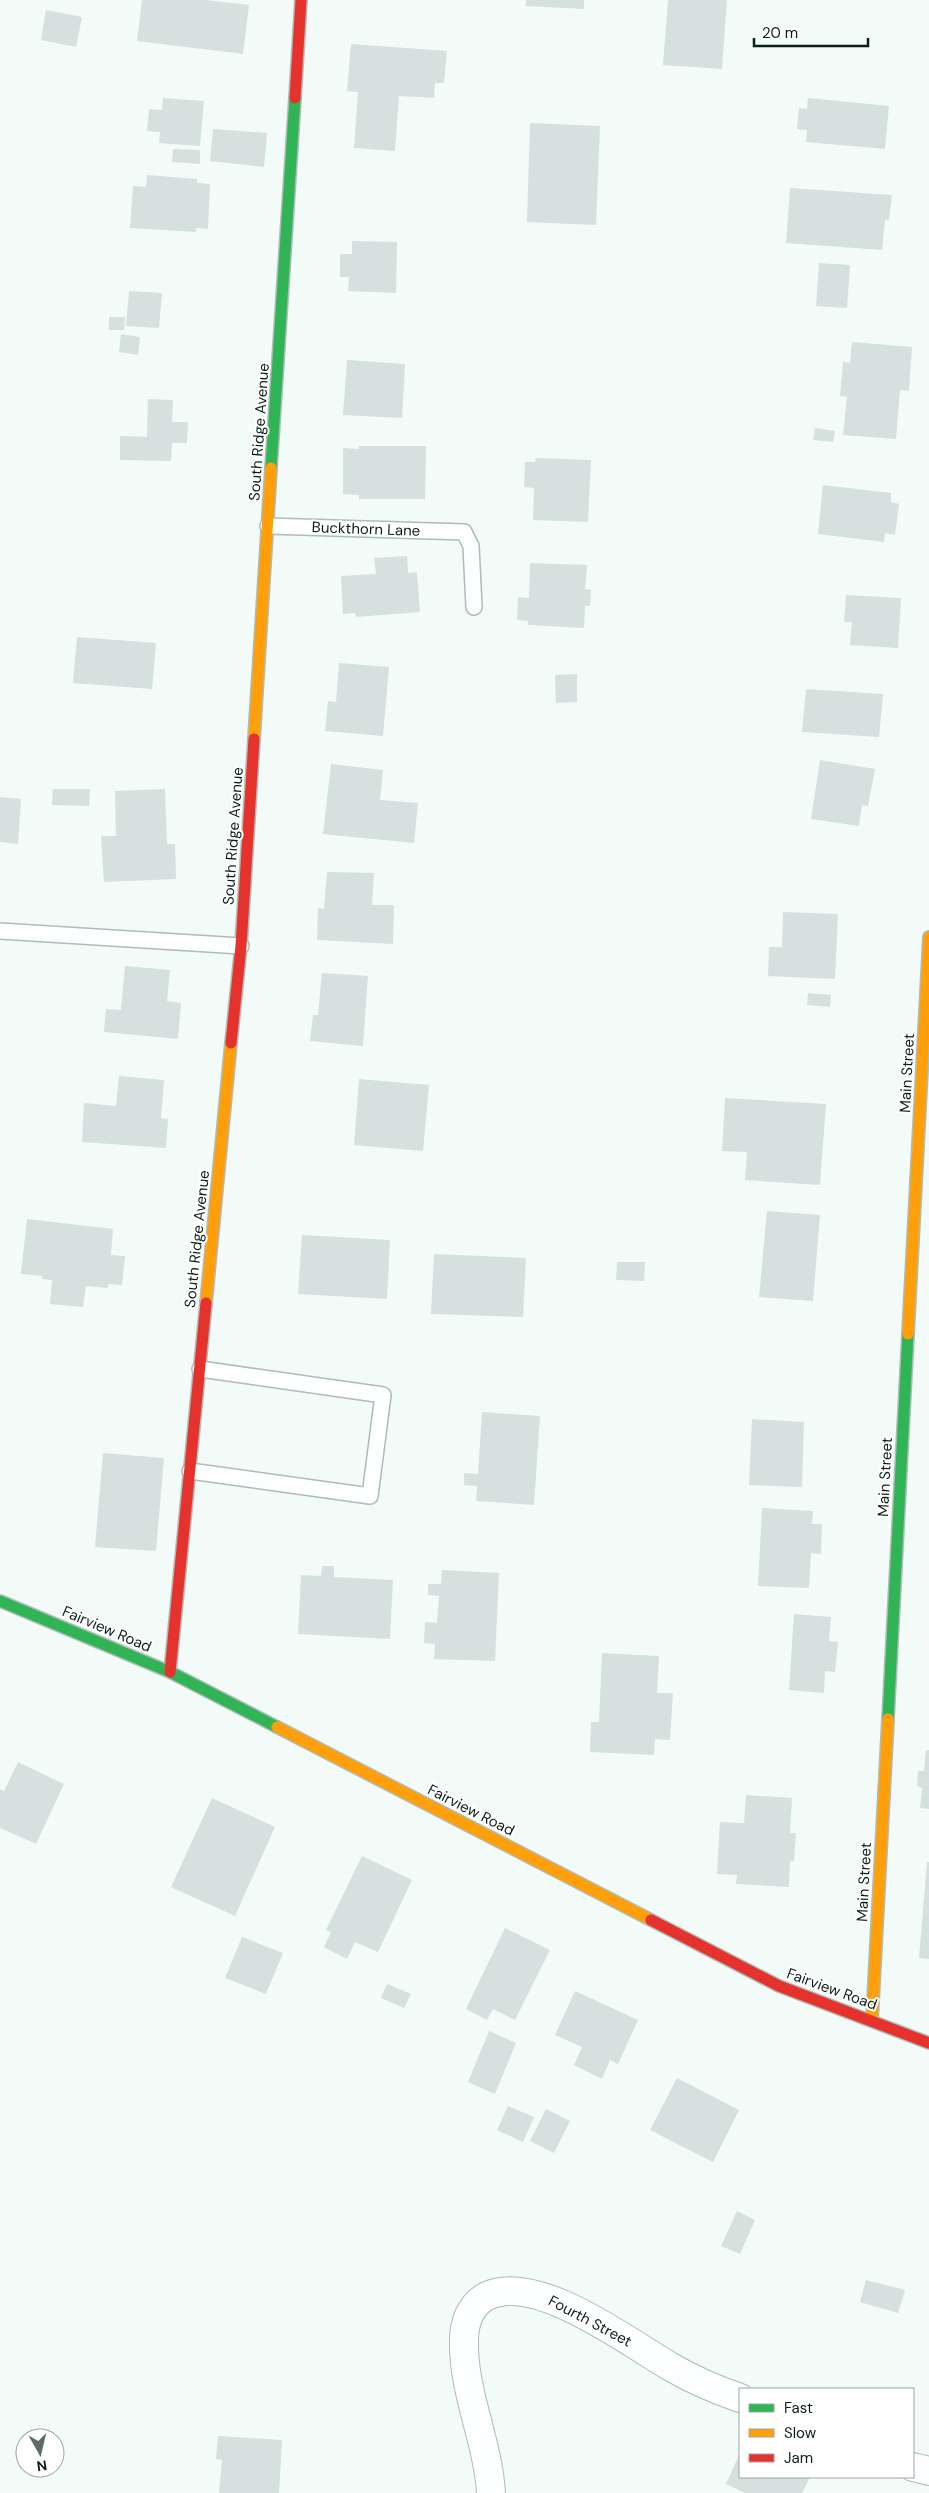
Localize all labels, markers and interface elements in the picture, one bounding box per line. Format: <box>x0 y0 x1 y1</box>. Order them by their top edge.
scale bar <box>754 15 868 47</box>
text: 20 m <box>762 23 798 43</box>
street label: South Ridge Avenue <box>244 362 274 502</box>
street label: Buckthorn Lane <box>311 517 421 541</box>
street label: South Ridge Avenue <box>218 766 248 906</box>
street label: Main Street <box>895 1033 919 1113</box>
street label: South Ridge Avenue <box>180 1169 214 1309</box>
street label: Main Street <box>873 1437 897 1517</box>
street label: Fairview Road <box>59 1601 155 1657</box>
street label: Fairview Road <box>424 1780 518 1840</box>
street label: Main Street <box>852 1842 876 1922</box>
street label: Fairview Road <box>784 1963 880 2015</box>
street label: Fourth Street <box>545 2291 635 2351</box>
legend <box>739 2388 914 2478</box>
text: Fast <box>784 2398 813 2418</box>
text: Slow <box>784 2423 817 2443</box>
north arrow <box>15 2428 65 2478</box>
text: Jam <box>784 2448 813 2468</box>
text: N <box>35 2456 48 2475</box>

